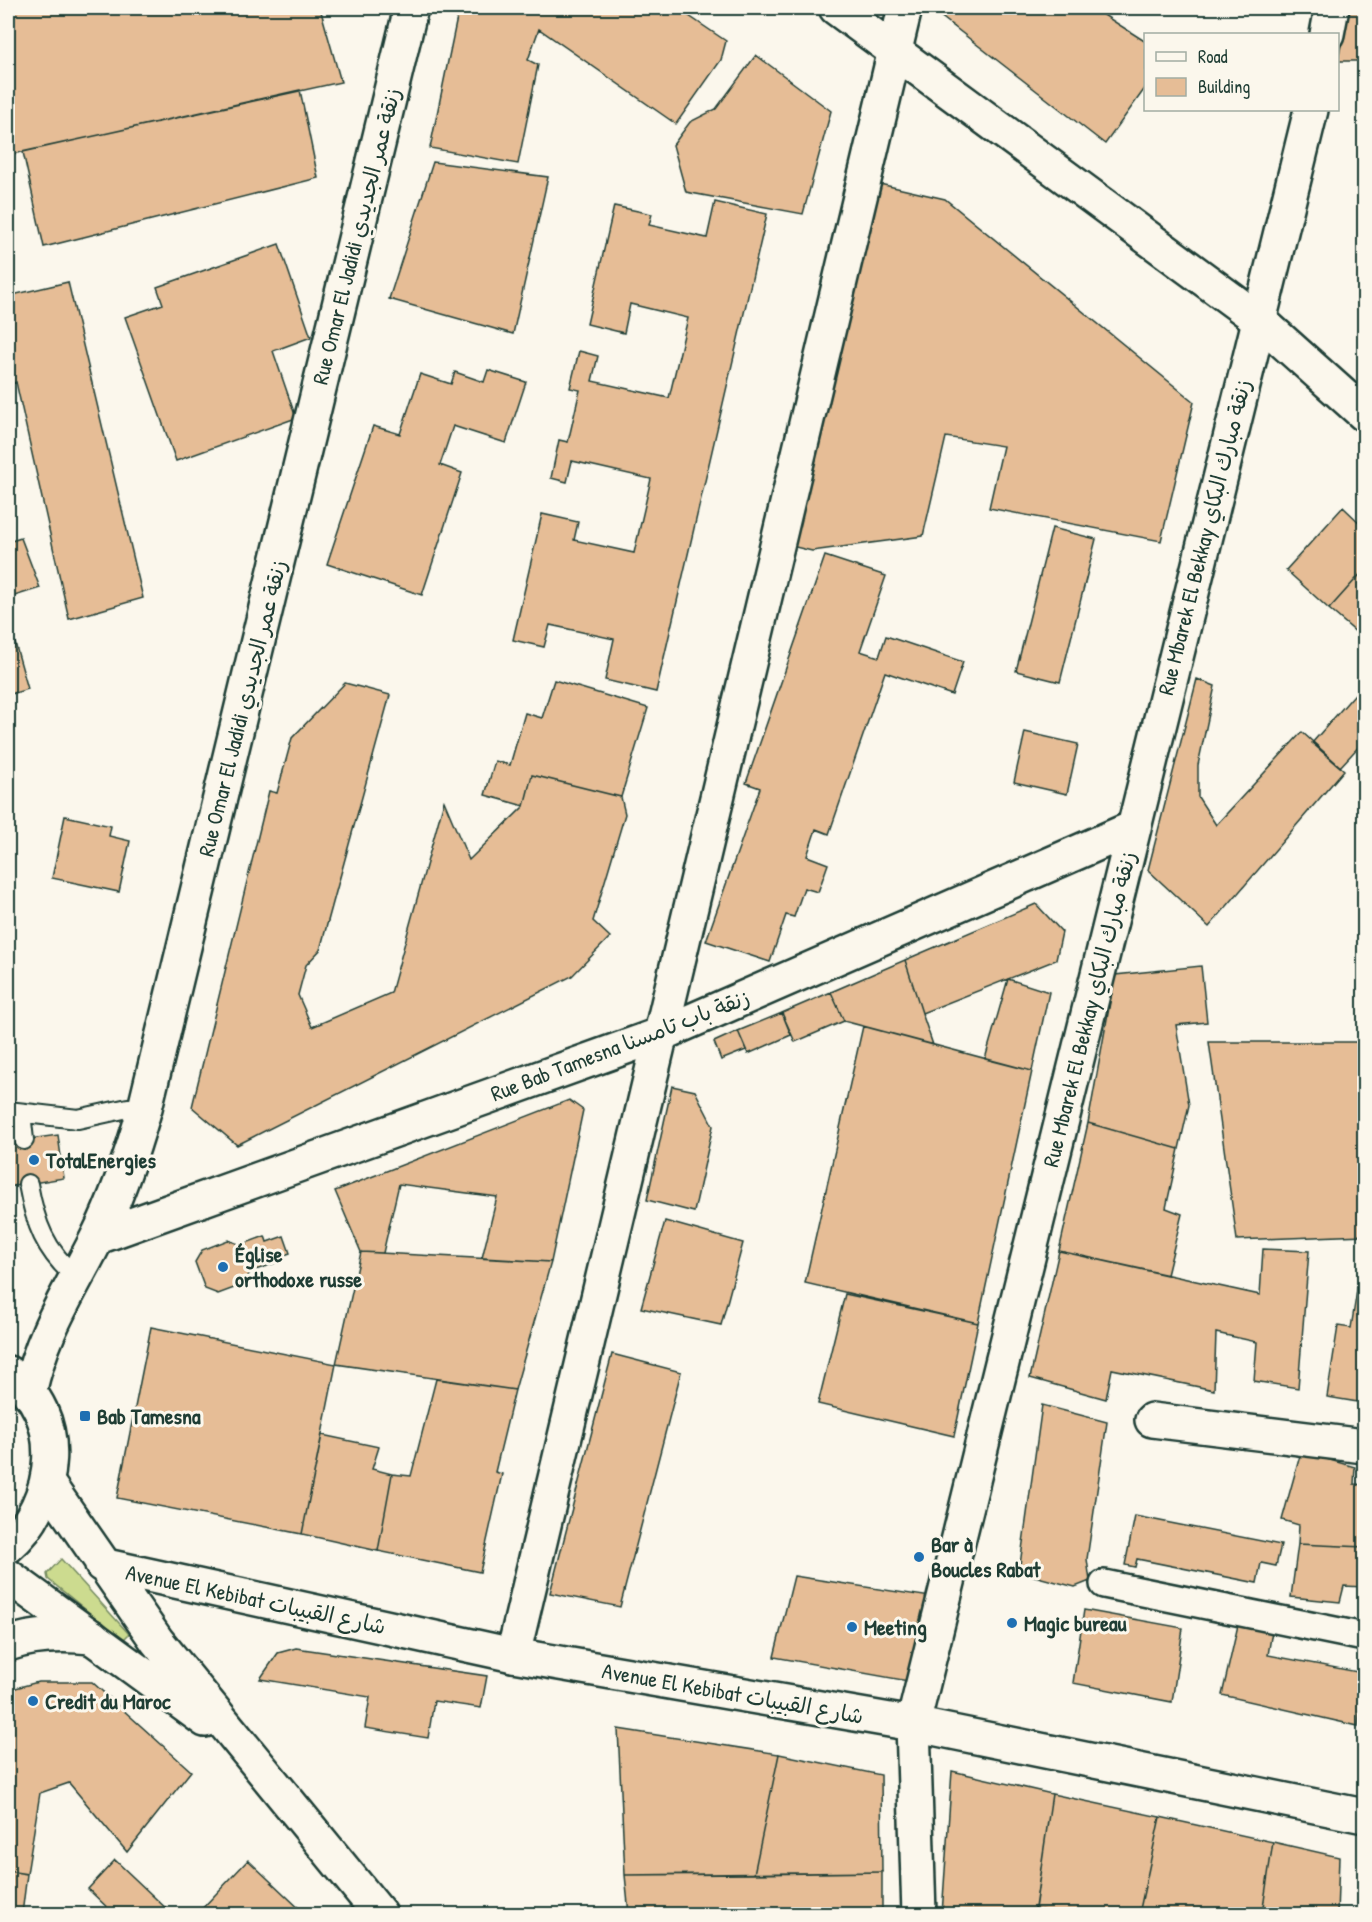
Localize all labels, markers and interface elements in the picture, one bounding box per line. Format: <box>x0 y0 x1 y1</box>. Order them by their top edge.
legend <box>1144 33 1339 111</box>
text: Road <box>1198 44 1228 69</box>
text: Building <box>1198 74 1250 99</box>
street label: Rue Omar El Jadidi زنقة عمر الجديدي <box>305 85 409 388</box>
street label: Rue Mbarek El Bekkay زنقة مبارك البكاي <box>1150 376 1260 698</box>
street label: Rue Omar El Jadidi زنقة عمر الجديدي <box>191 557 295 860</box>
street label: Rue Mbarek El Bekkay زنقة مبارك البكاي <box>1035 848 1145 1170</box>
street label: Rue Bab Tamesna زنقة باب تامسنا <box>486 982 754 1108</box>
place label: TotalEnergies <box>45 1145 157 1176</box>
marker: TotalEnergies <box>27 1153 41 1167</box>
place label: Église orthodoxe russe <box>235 1239 362 1294</box>
marker: Église orthodoxe russe <box>216 1260 230 1274</box>
place label: Bab Tamesna <box>97 1401 201 1431</box>
marker: Bab Tamesna <box>78 1409 92 1423</box>
place label: Bar à Boucles Rabat <box>931 1529 1042 1584</box>
marker: Bar à Boucles Rabat <box>912 1550 926 1564</box>
street label: Avenue El Kebibat شارع القبيبات <box>123 1557 389 1642</box>
place label: Magic bureau <box>1024 1608 1127 1639</box>
place label: Meeting <box>864 1612 927 1643</box>
marker: Magic bureau <box>1005 1616 1019 1630</box>
marker: Meeting <box>845 1620 859 1634</box>
street label: Avenue El Kebibat شارع القبيبات <box>600 1655 866 1732</box>
place label: Credit du Maroc <box>45 1686 171 1716</box>
marker: Credit du Maroc <box>26 1694 40 1708</box>

